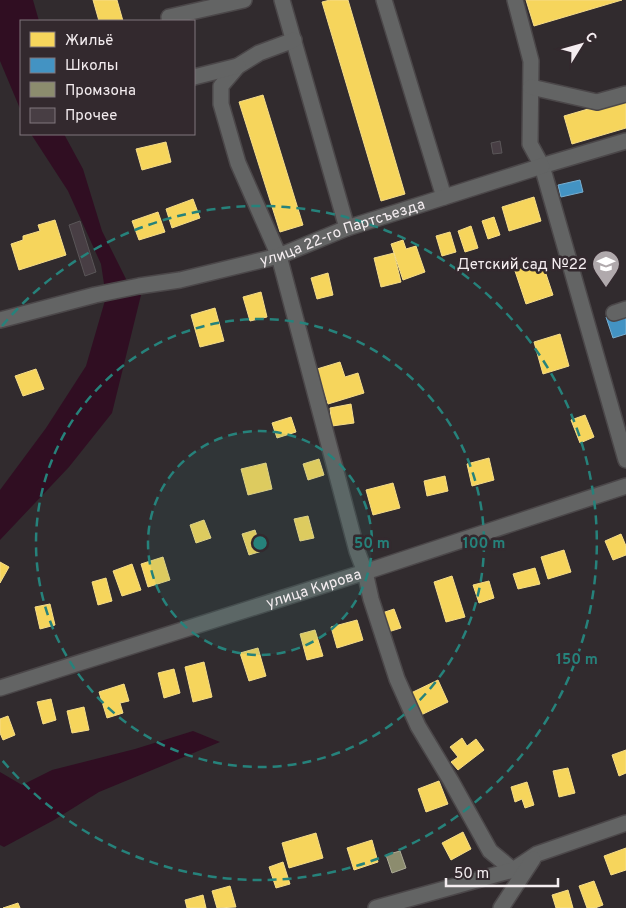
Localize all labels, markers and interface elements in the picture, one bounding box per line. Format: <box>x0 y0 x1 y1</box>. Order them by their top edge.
legend <box>20 20 195 135</box>
north arrow <box>556 20 606 70</box>
text: С <box>581 29 600 47</box>
text: Жильё <box>65 32 113 51</box>
text: Школы <box>65 57 119 76</box>
text: Промзона <box>65 82 136 101</box>
text: Прочее <box>65 107 117 126</box>
street label: улица 22-го Партсъезда <box>258 196 428 271</box>
school or university icon: Детский сад №22 <box>591 249 621 288</box>
place label: Детский сад №22 <box>457 256 587 275</box>
centre of rings <box>251 534 269 552</box>
text: 50 m <box>354 535 390 554</box>
text: 100 m <box>463 535 505 554</box>
street label: улица Кирова <box>264 566 364 614</box>
text: 150 m <box>556 651 598 670</box>
scale bar <box>446 856 558 888</box>
text: 50 m <box>454 865 489 884</box>

